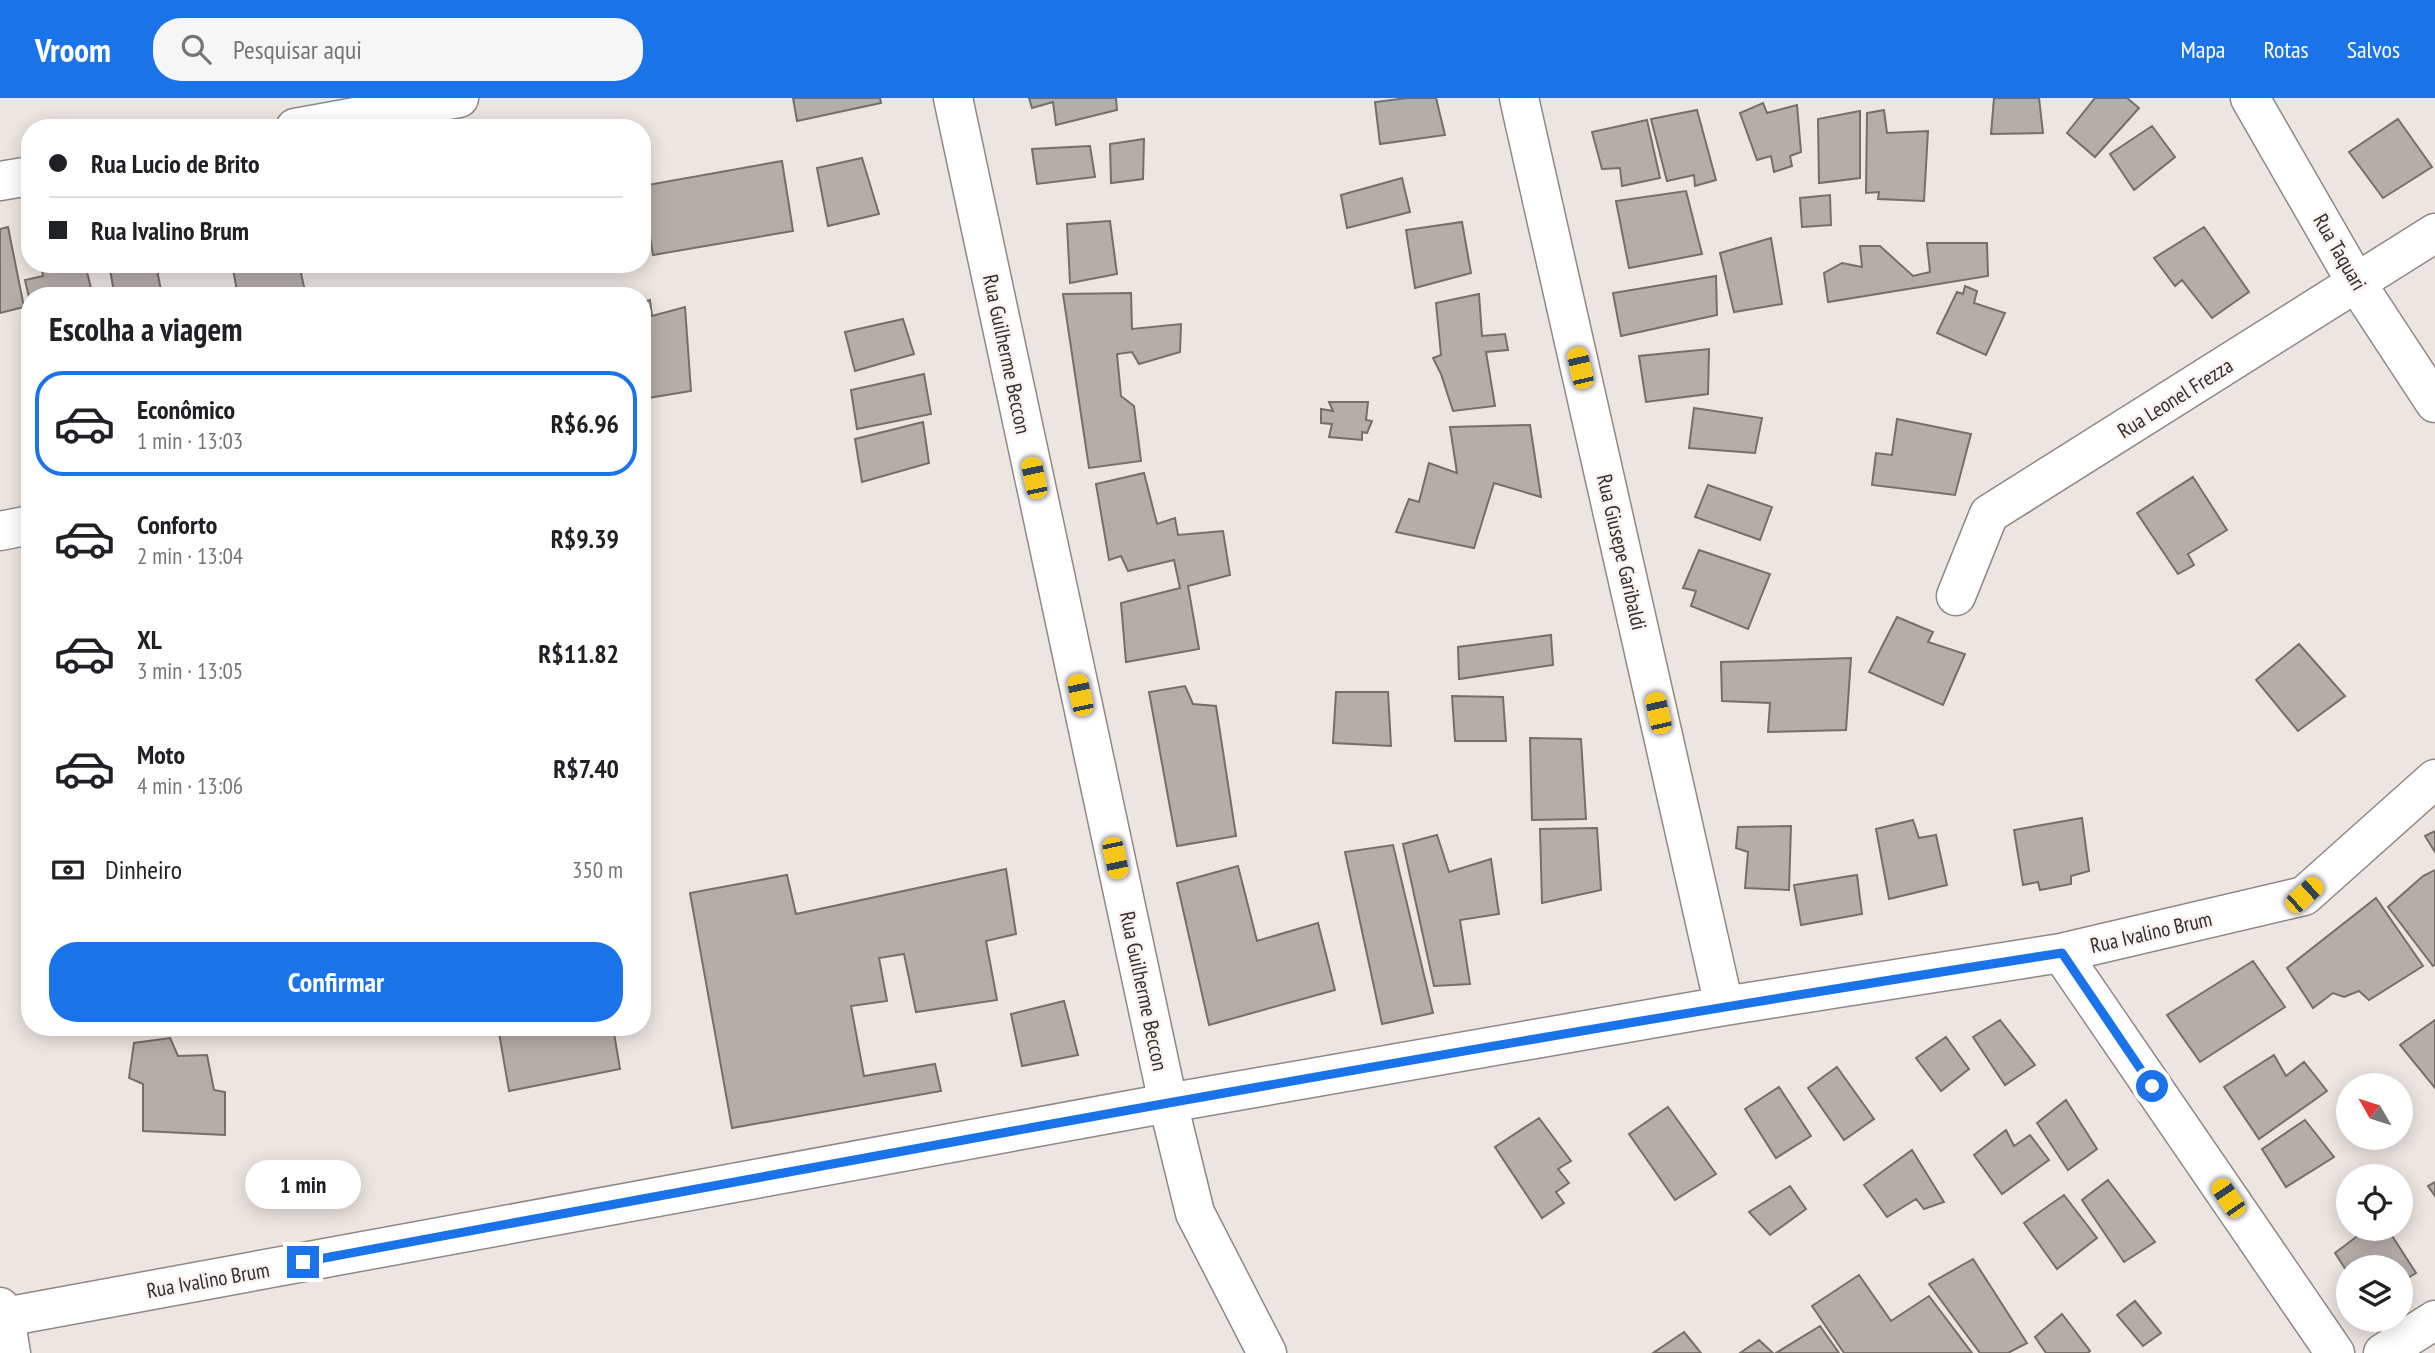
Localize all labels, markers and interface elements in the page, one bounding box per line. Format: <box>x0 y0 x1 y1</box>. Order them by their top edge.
search box <box>153 18 643 81</box>
text: Vroom <box>35 28 111 71</box>
icon: search <box>177 30 215 68</box>
text: Pesquisar aqui <box>233 33 362 66</box>
text: Mapa <box>2181 34 2225 65</box>
text: Rotas <box>2263 34 2309 65</box>
text: Salvos <box>2347 34 2400 65</box>
text: Rua Lucio de Brito <box>91 147 260 180</box>
street label: Rua Taquari <box>2307 209 2373 295</box>
text: Rua Ivalino Brum <box>91 214 249 247</box>
street label: Rua Guilherme Beccon <box>977 272 1037 436</box>
text: Escolha a viagem <box>49 308 242 350</box>
car <box>1566 345 1595 391</box>
street label: Rua Leonel Frezza <box>2112 352 2238 444</box>
icon: car <box>53 392 116 455</box>
text: Econômico <box>137 393 235 426</box>
text: R$6.96 <box>551 407 619 440</box>
text: 1 min · 13:03 <box>137 426 243 455</box>
car <box>1020 455 1049 501</box>
street label: Rua Giusepe Garibaldi <box>1591 471 1653 633</box>
icon: car <box>53 507 116 570</box>
text: Conforto <box>137 508 217 541</box>
text: R$9.39 <box>551 522 619 555</box>
text: 2 min · 13:04 <box>137 541 243 570</box>
icon: car <box>53 622 116 685</box>
text: XL <box>137 623 162 656</box>
text: R$11.82 <box>538 637 619 670</box>
text: 3 min · 13:05 <box>137 656 243 685</box>
car <box>1066 672 1095 718</box>
car <box>1644 690 1673 736</box>
icon: car <box>53 737 116 800</box>
text: Moto <box>137 738 185 771</box>
text: R$7.40 <box>553 752 619 785</box>
text: 4 min · 13:06 <box>137 771 243 800</box>
car <box>1101 835 1130 881</box>
icon: cash <box>49 851 87 889</box>
text: Dinheiro <box>105 853 182 886</box>
text: 350 m <box>572 855 623 884</box>
car <box>2282 873 2327 917</box>
street label: Rua Ivalino Brum <box>2087 905 2215 959</box>
street label: Rua Guilherme Beccon <box>1114 909 1174 1073</box>
button: Confirmar <box>49 942 623 1022</box>
route start <box>2136 1070 2168 1102</box>
north arrow <box>2336 1073 2413 1150</box>
map controls <box>2336 1073 2413 1332</box>
callout: 1 min <box>245 1160 361 1210</box>
button: locate <box>2336 1164 2413 1241</box>
text: 1 min <box>280 1170 326 1199</box>
car <box>2208 1175 2249 1221</box>
route end <box>287 1246 319 1278</box>
button: layers <box>2336 1255 2413 1332</box>
street label: Rua Ivalino Brum <box>145 1256 271 1304</box>

